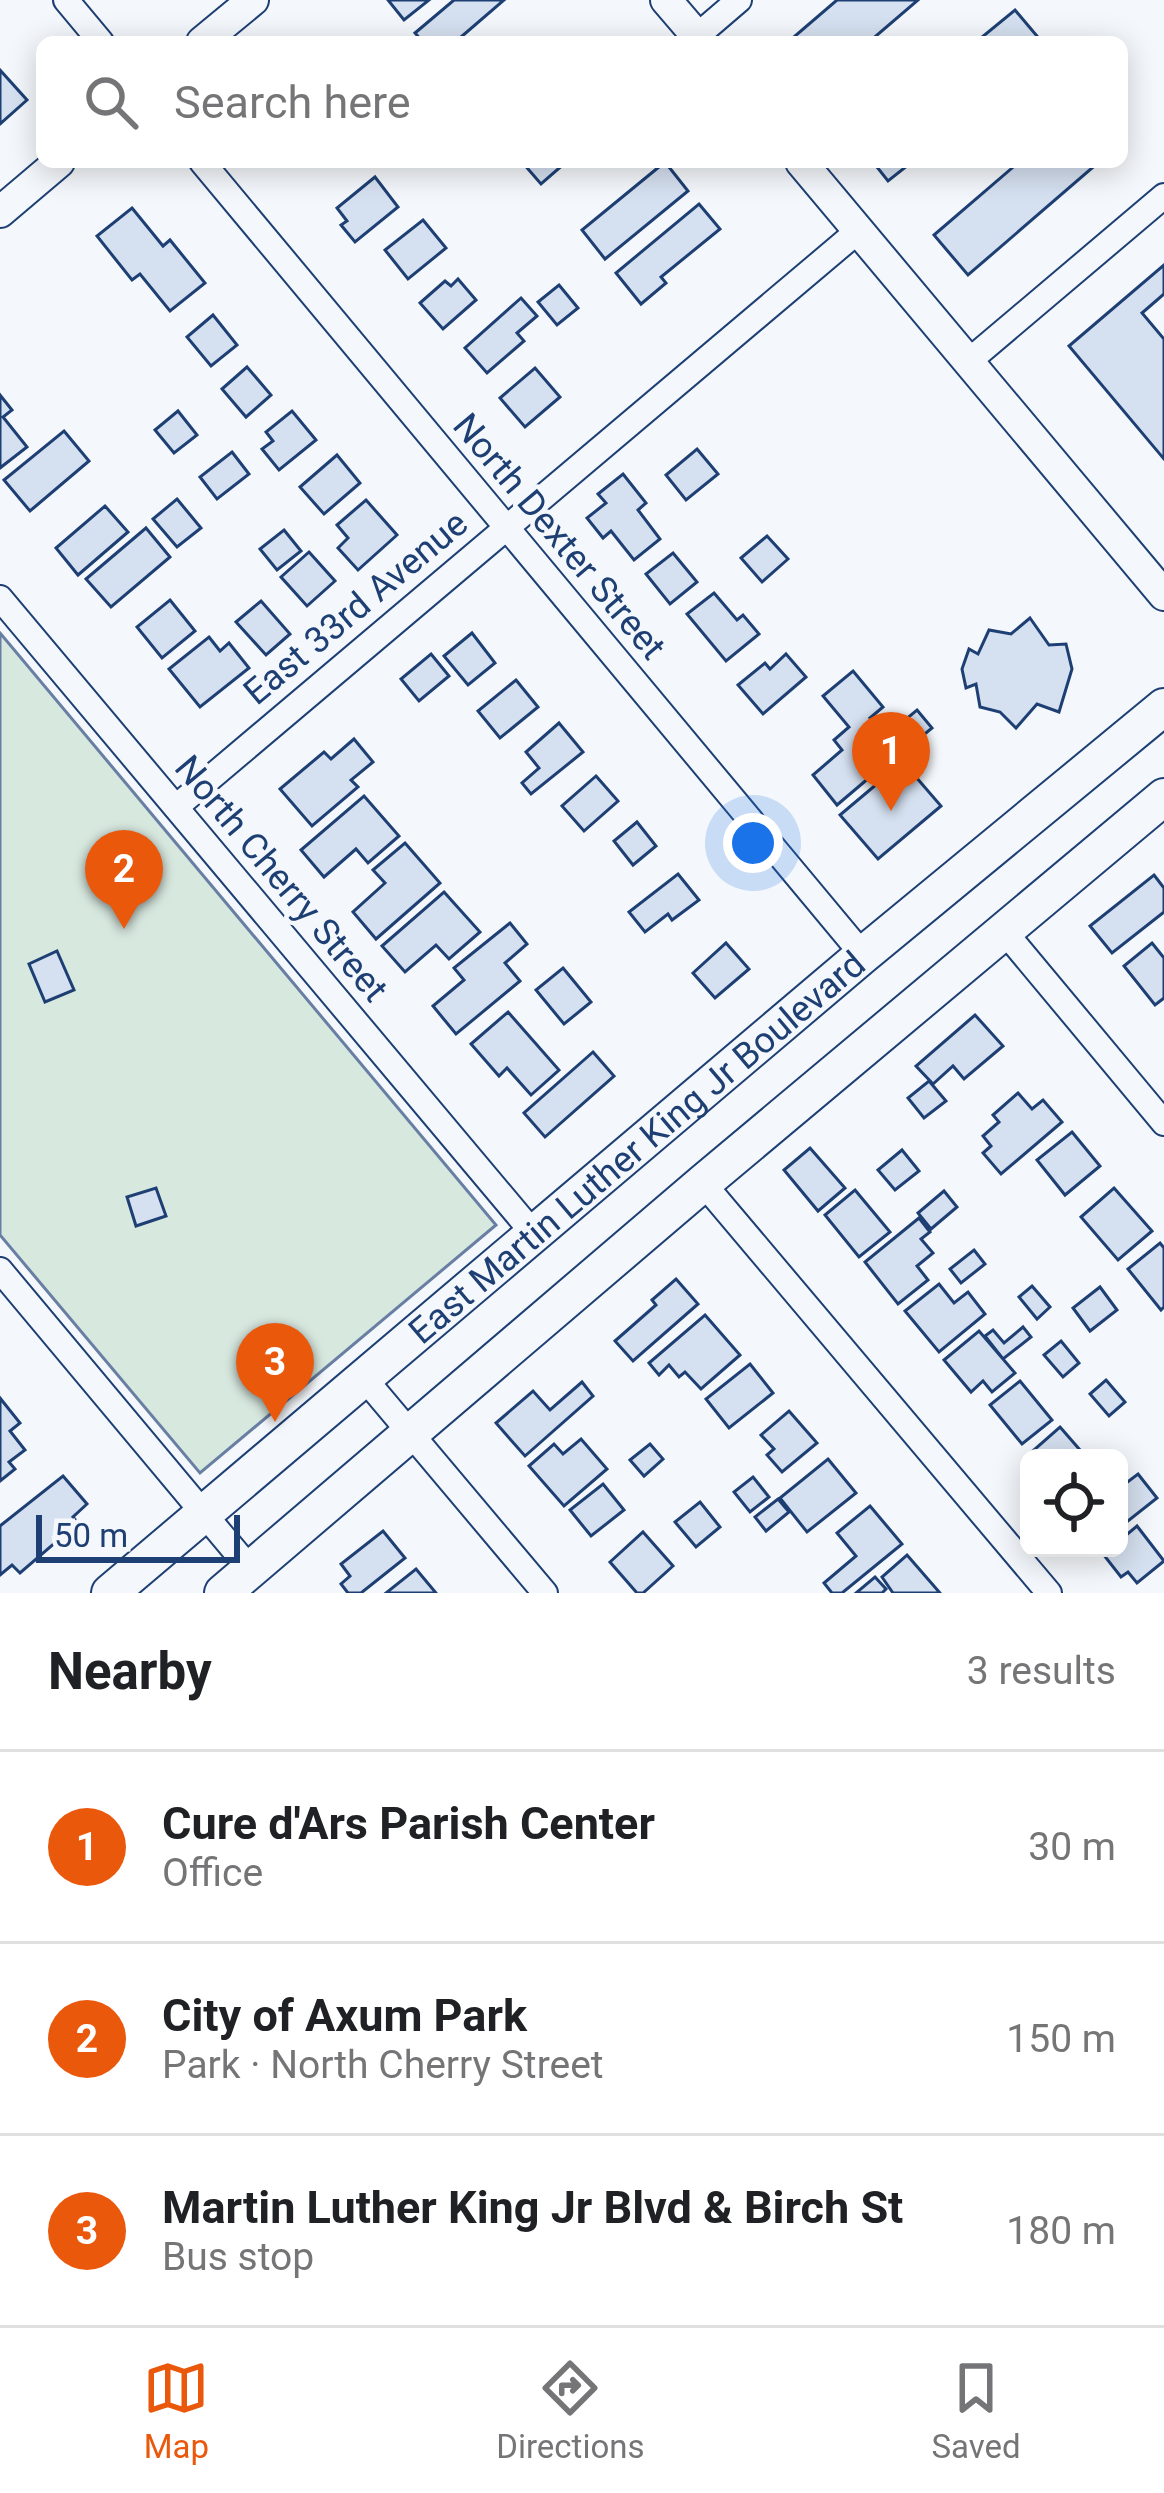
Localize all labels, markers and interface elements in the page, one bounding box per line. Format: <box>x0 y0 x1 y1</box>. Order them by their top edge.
search box <box>36 36 1128 168</box>
icon: search <box>78 69 144 135</box>
text: Search here <box>174 76 411 129</box>
street label: North Dexter Street <box>444 405 674 668</box>
street label: East 33rd Avenue <box>235 502 476 713</box>
pin: 1 <box>852 712 930 811</box>
street label: North Cherry Street <box>166 747 396 1010</box>
your location <box>723 813 783 873</box>
pin: 2 <box>85 830 163 929</box>
street label: East Martin Luther King Jr Boulevard <box>401 943 873 1353</box>
pin: 3 <box>236 1323 314 1422</box>
map controls <box>1020 1449 1128 1557</box>
button: locate <box>1020 1449 1128 1557</box>
scale bar <box>36 1509 240 1562</box>
text: 50 m <box>54 1516 128 1555</box>
text: Nearby <box>48 1642 212 1701</box>
text: 3 results <box>967 1648 1116 1694</box>
text: Cure d'Ars Parish Center <box>162 1797 655 1850</box>
text: 1 <box>76 1824 98 1870</box>
text: 30 m <box>1028 1824 1116 1870</box>
text: Office <box>162 1850 263 1896</box>
text: City of Axum Park <box>162 1989 527 2042</box>
text: 2 <box>76 2016 98 2062</box>
text: 150 m <box>1006 2016 1116 2062</box>
text: Park · North Cherry Street <box>162 2042 604 2088</box>
text: Martin Luther King Jr Blvd & Birch St <box>162 2181 903 2234</box>
text: 3 <box>76 2208 98 2254</box>
text: 180 m <box>1006 2208 1116 2254</box>
text: Bus stop <box>162 2234 314 2280</box>
tab: Map <box>143 2355 209 2466</box>
tab: Directions <box>496 2355 645 2466</box>
tab: Saved <box>931 2355 1021 2466</box>

